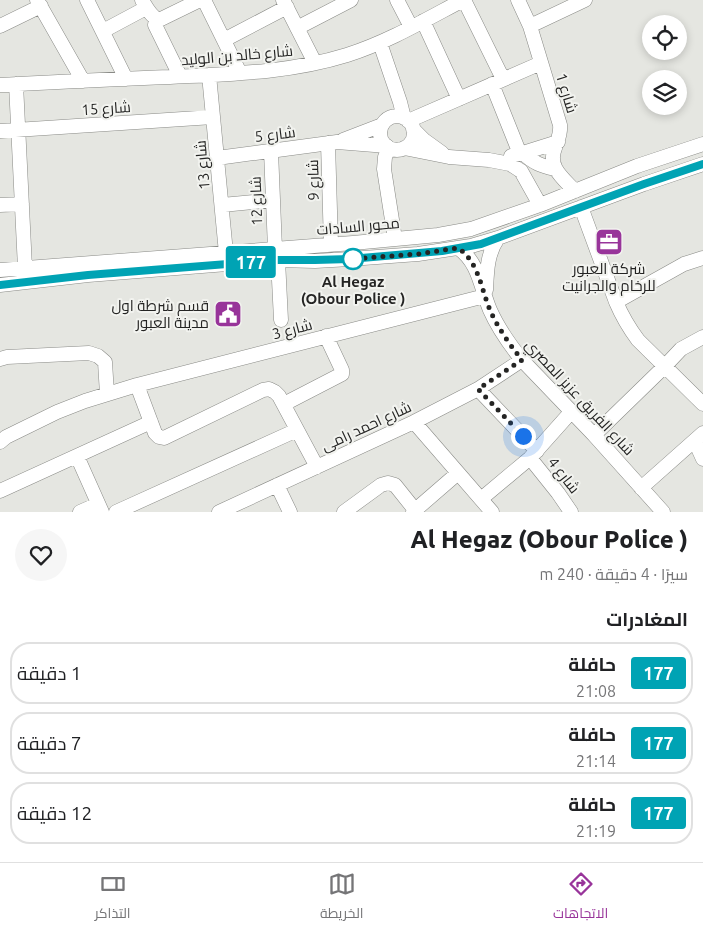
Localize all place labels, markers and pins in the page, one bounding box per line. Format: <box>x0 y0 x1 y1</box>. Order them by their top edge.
office icon: شركة العبور للرخام والجرانيت <box>594 227 624 257</box>
marker: Al Hegaz (Obour Police ) <box>342 248 364 270</box>
place label: شركة العبور للرخام والجرانيت <box>562 260 656 296</box>
place label: Al Hegaz (Obour Police ) <box>301 273 405 307</box>
place label: قسم شرطة اول مدينة العبور <box>112 297 209 332</box>
public building icon: قسم شرطة اول مدينة العبور <box>213 299 243 329</box>

